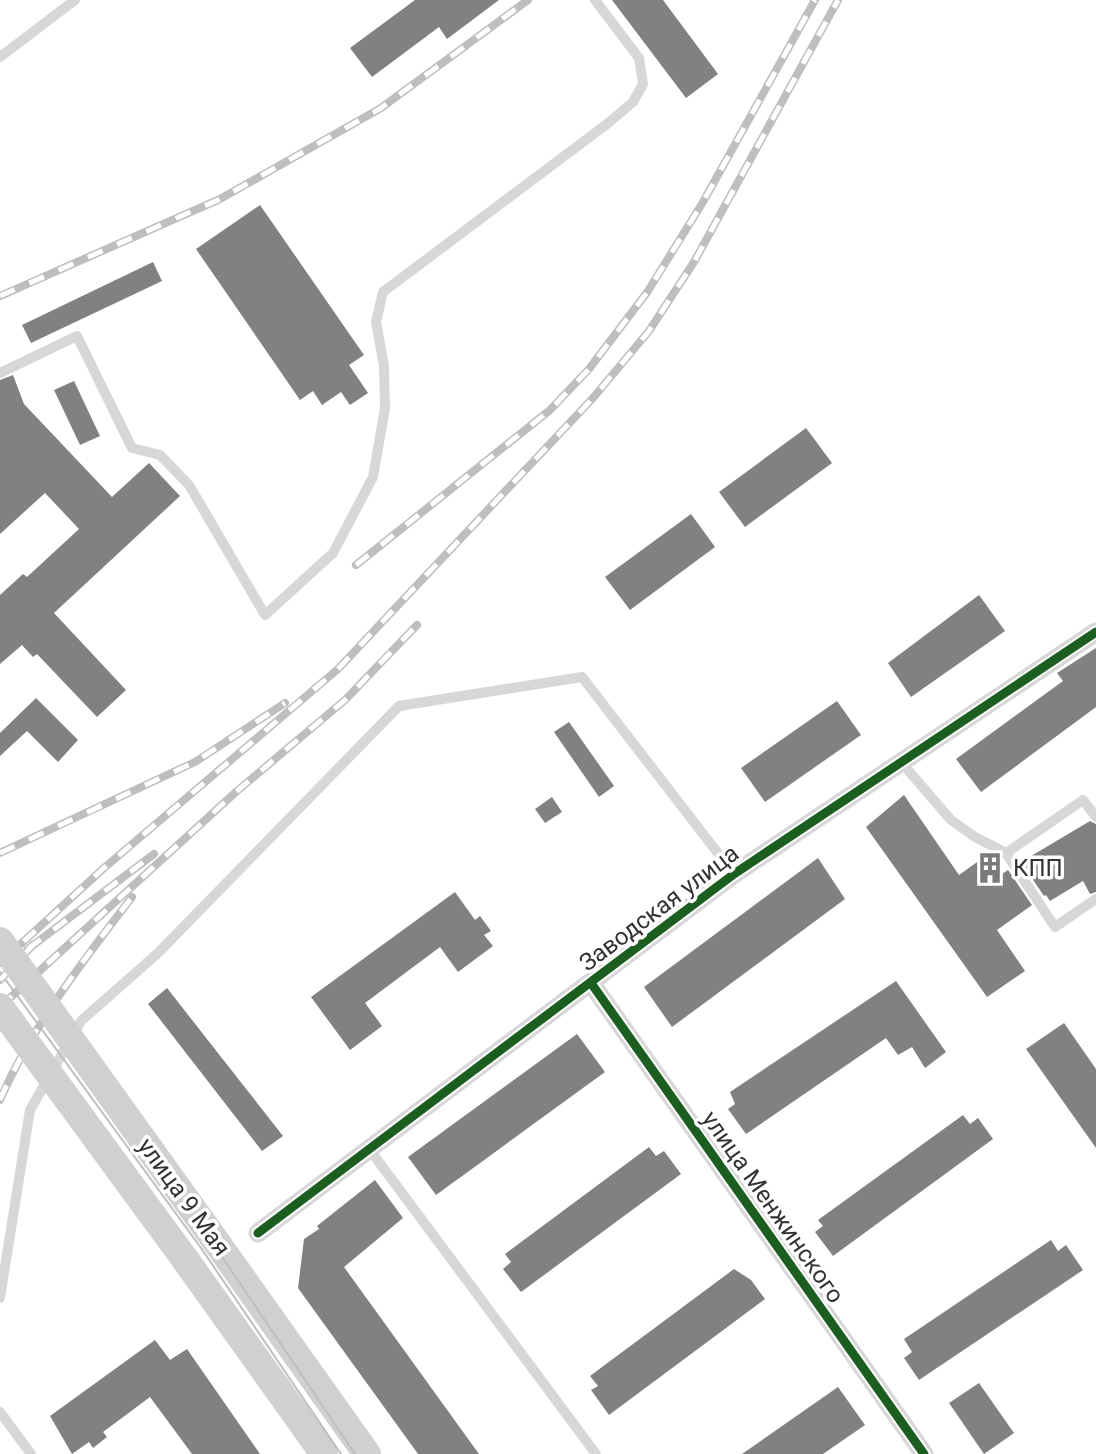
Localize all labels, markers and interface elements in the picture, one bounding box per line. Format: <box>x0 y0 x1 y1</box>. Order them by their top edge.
street label: Заводская улица <box>574 839 744 977</box>
building icon: КПП <box>973 851 1007 885</box>
place label: КПП <box>1013 854 1063 882</box>
street label: улица Менжинского <box>696 1106 850 1308</box>
street label: улица 9 Мая <box>132 1133 236 1261</box>

